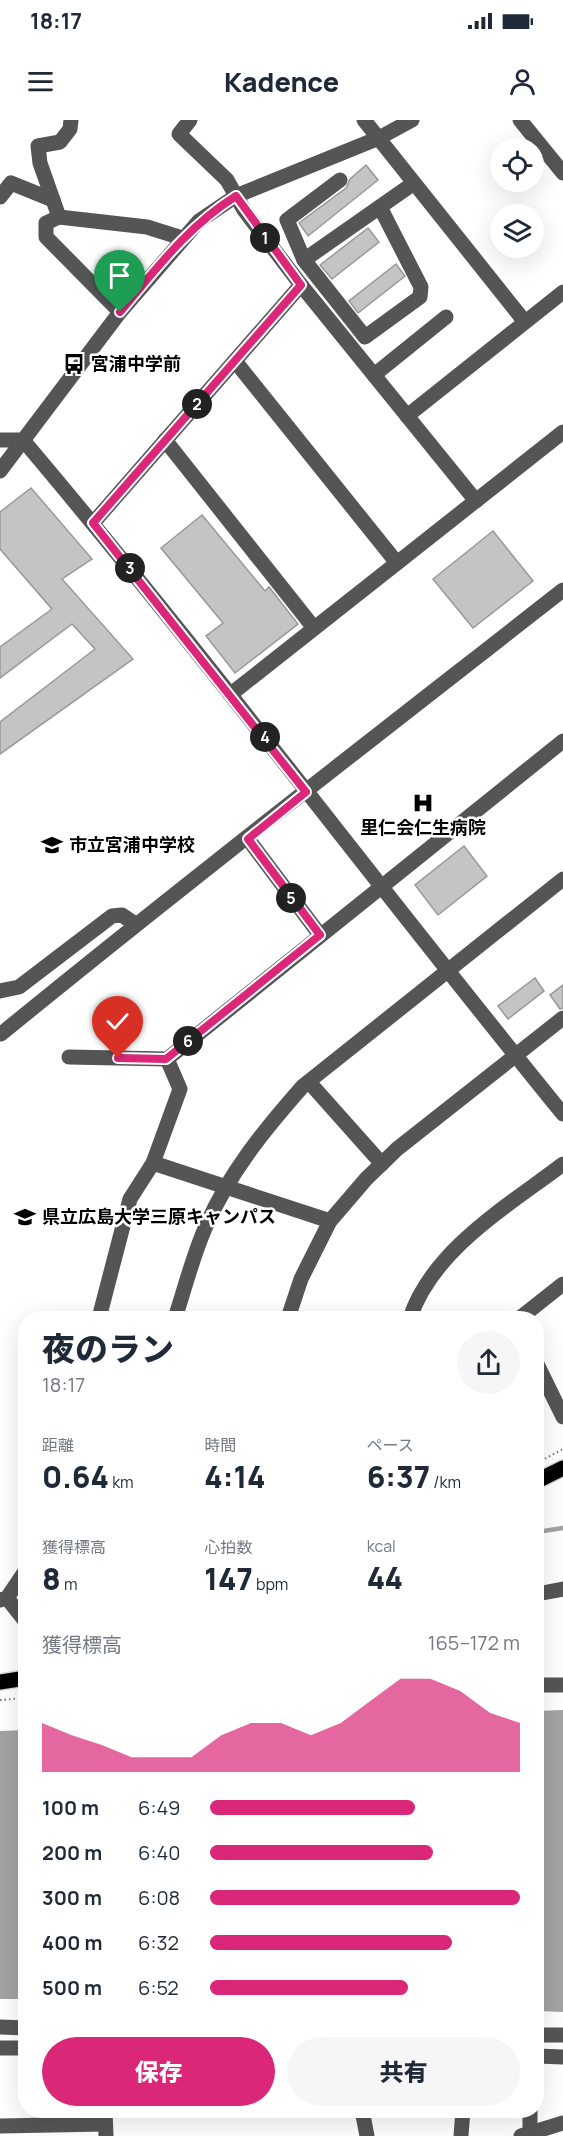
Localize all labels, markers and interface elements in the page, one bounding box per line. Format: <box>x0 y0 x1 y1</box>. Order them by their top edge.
text: 18:17 <box>30 6 82 36</box>
text: Kadence <box>224 63 339 100</box>
icon: menu <box>24 65 57 98</box>
icon: person <box>506 65 539 98</box>
map controls <box>490 138 544 258</box>
button: locate <box>490 138 544 192</box>
button: layers <box>490 204 544 258</box>
pin: 1 <box>250 223 280 253</box>
text: 1 <box>261 227 269 249</box>
pin <box>94 250 145 312</box>
icon: arrive <box>103 259 136 292</box>
place label: 宮浦中学前 <box>91 351 181 375</box>
bus stop icon: 宮浦中学前 <box>62 352 86 376</box>
pin: 2 <box>182 389 212 419</box>
text: 2 <box>192 393 202 415</box>
pin: 3 <box>115 553 145 583</box>
text: 3 <box>125 557 135 579</box>
pin: 4 <box>250 722 280 752</box>
text: 4 <box>260 726 270 748</box>
hospital icon: 里仁会仁生病院 <box>411 791 435 815</box>
place label: 里仁会仁生病院 <box>360 815 486 839</box>
place label: 市立宮浦中学校 <box>69 832 195 856</box>
school or university icon: 市立宮浦中学校 <box>40 833 64 857</box>
pin: 5 <box>276 883 306 913</box>
text: 5 <box>286 887 296 909</box>
pin <box>92 996 143 1058</box>
icon: check <box>101 1005 134 1038</box>
pin: 6 <box>173 1026 203 1056</box>
text: 6 <box>183 1030 193 1052</box>
place label: 県立広島大学三原キャンパス <box>42 1204 276 1228</box>
school or university icon: 県立広島大学三原キャンパス <box>13 1205 37 1229</box>
text: 夜のラン <box>42 1326 174 1371</box>
button: share <box>457 1331 520 1394</box>
text: 18:17 <box>42 1371 85 1398</box>
text: 距離 <box>42 1434 74 1456</box>
text: 時間 <box>204 1434 236 1456</box>
text: ペース <box>367 1434 414 1456</box>
text: 0.64 <box>42 1456 109 1497</box>
text: 4:14 <box>204 1456 266 1497</box>
text: 6:37 <box>367 1456 430 1497</box>
text: km <box>109 1471 134 1493</box>
text: /km <box>430 1471 461 1493</box>
text: kcal <box>367 1535 396 1557</box>
text: 獲得標高 <box>42 1536 106 1558</box>
text: 心拍数 <box>204 1536 252 1558</box>
text: 44 <box>367 1557 403 1598</box>
text: 8 <box>42 1558 61 1599</box>
text: 147 <box>204 1558 253 1599</box>
text: m <box>61 1573 77 1595</box>
text: bpm <box>253 1573 288 1595</box>
text: 165–172 m <box>428 1629 520 1656</box>
text: 獲得標高 <box>42 1631 122 1658</box>
text: 100 m <box>42 1794 99 1821</box>
text: 6:49 <box>138 1794 180 1821</box>
text: 200 m <box>42 1839 102 1866</box>
text: 6:40 <box>138 1839 180 1866</box>
text: 300 m <box>42 1884 102 1911</box>
text: 6:08 <box>138 1884 180 1911</box>
text: 400 m <box>42 1929 102 1956</box>
text: 6:32 <box>138 1929 179 1956</box>
text: 500 m <box>42 1974 102 2001</box>
text: 6:52 <box>138 1974 179 2001</box>
button: 保存 <box>42 2037 275 2106</box>
button: 共有 <box>287 2037 520 2106</box>

